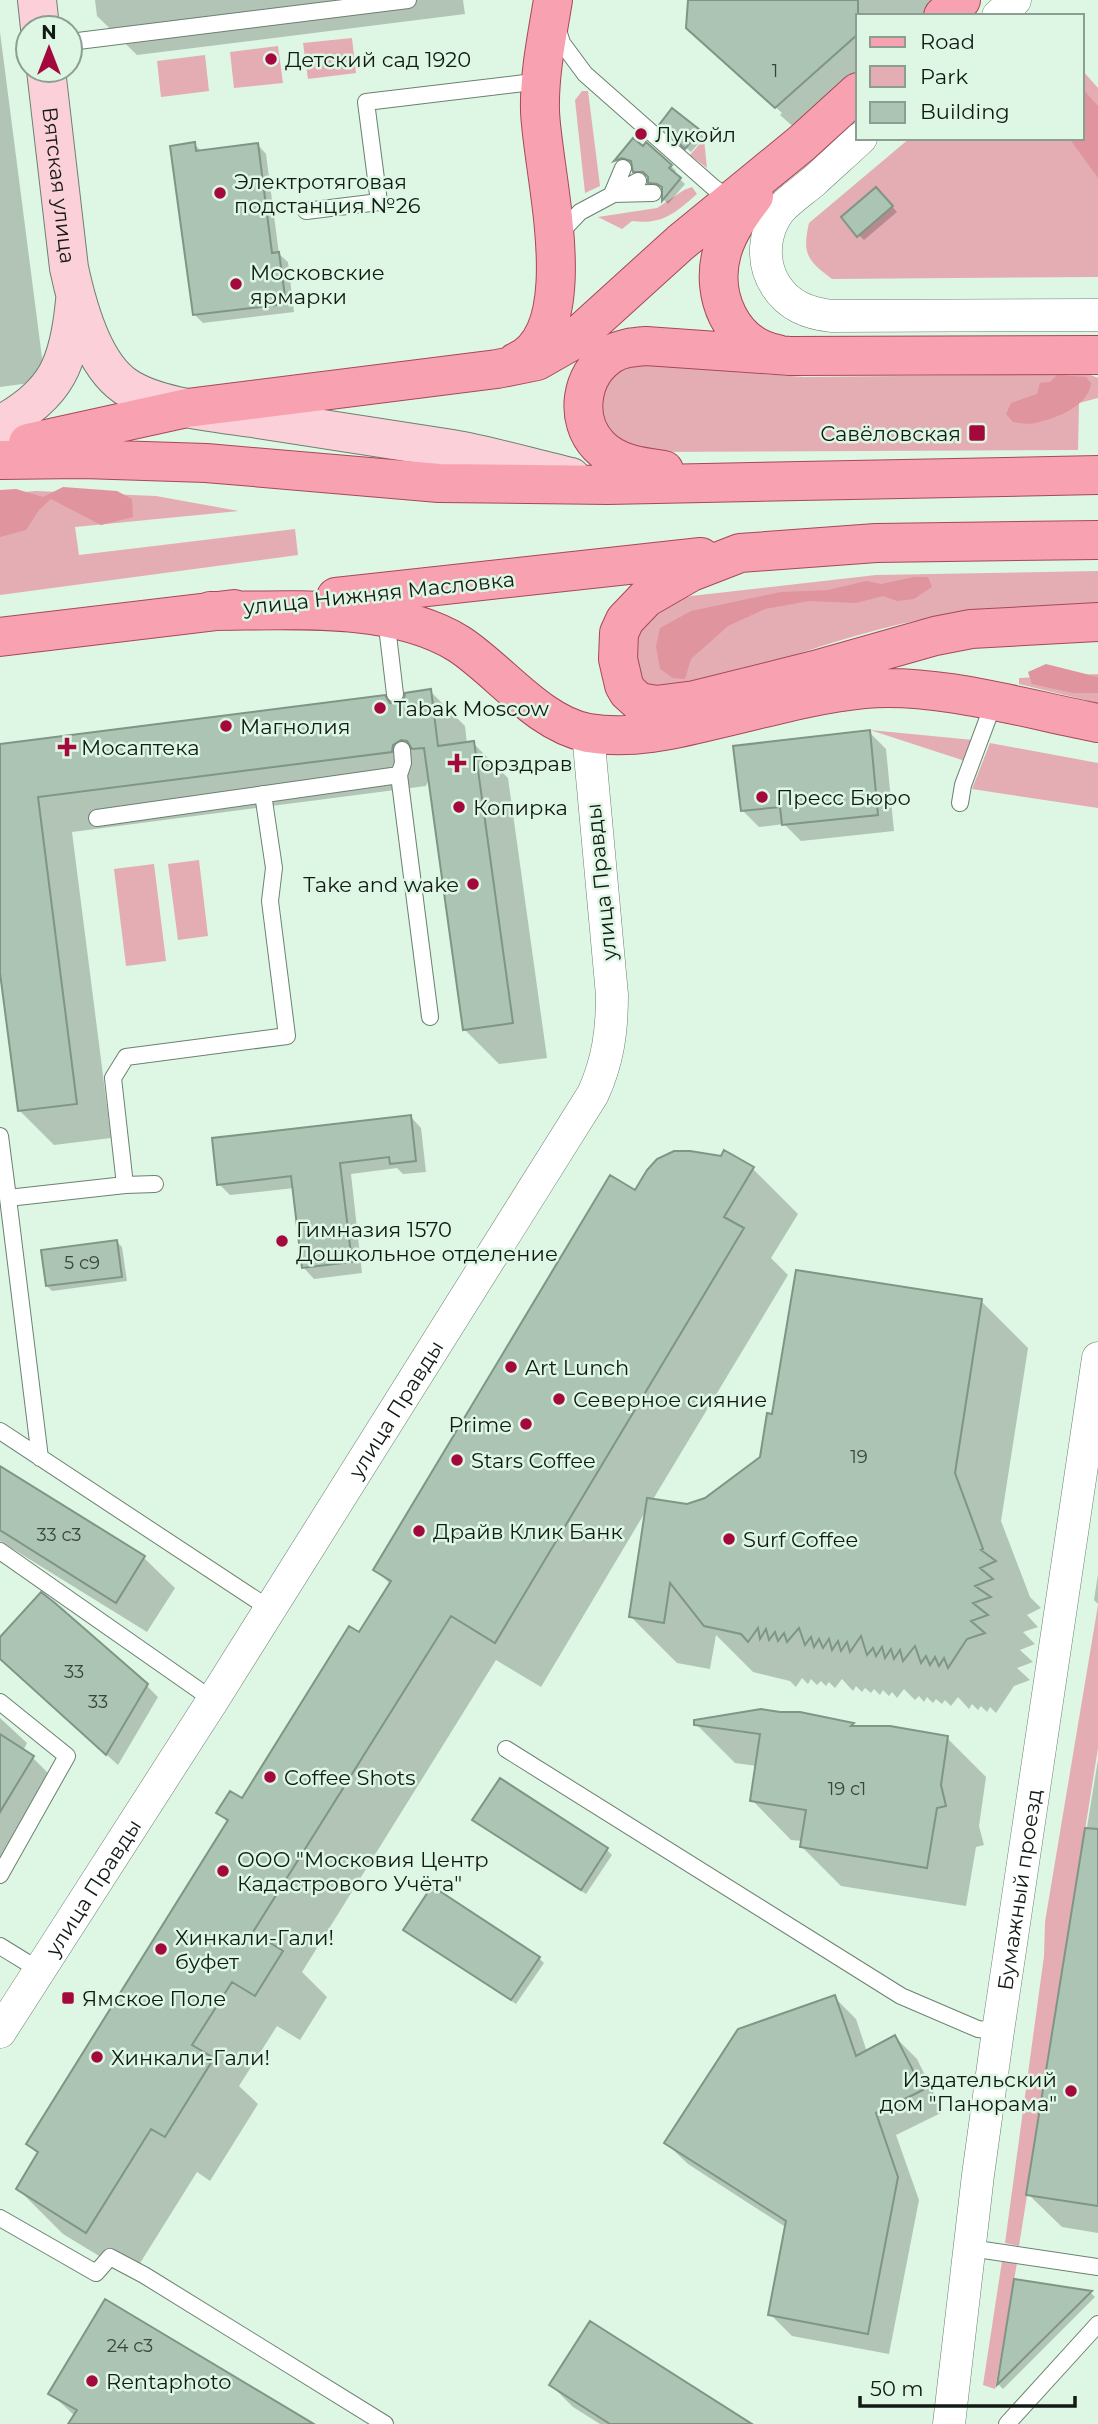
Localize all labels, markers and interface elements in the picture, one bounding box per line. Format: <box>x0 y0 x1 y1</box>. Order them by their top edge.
north arrow <box>14 14 84 84</box>
legend <box>856 14 1084 140</box>
text: N <box>41 21 57 44</box>
text: Road <box>920 29 975 54</box>
place label: Детский сад 1920 <box>285 47 471 72</box>
marker: Детский сад 1920 <box>263 51 279 67</box>
house number: 1 <box>772 60 778 82</box>
text: Park <box>920 64 968 89</box>
text: Building <box>920 99 1010 124</box>
street label: Вятская улица <box>38 105 81 265</box>
place label: Лукойл <box>655 122 736 147</box>
marker: Лукойл <box>633 126 649 142</box>
place label: Электротяговая подстанция №26 <box>234 169 421 218</box>
marker: Электротяговая подстанция №26 <box>212 185 228 201</box>
place label: Московские ярмарки <box>250 260 385 309</box>
marker: Московские ярмарки <box>228 276 244 292</box>
place label: Савёловская <box>820 421 961 446</box>
marker: Савёловская <box>967 423 987 443</box>
street label: улица Нижняя Масловка <box>241 566 516 620</box>
place label: Tabak Moscow <box>394 696 549 721</box>
marker: Tabak Moscow <box>372 700 388 716</box>
place label: Магнолия <box>240 714 350 739</box>
marker: Магнолия <box>218 718 234 734</box>
place label: Мосаптека <box>81 735 199 760</box>
marker: Мосаптека <box>59 739 75 755</box>
place label: Горздрав <box>471 751 572 776</box>
marker: Горздрав <box>449 755 465 771</box>
place label: Пресс Бюро <box>776 785 911 810</box>
marker: Пресс Бюро <box>754 789 770 805</box>
place label: Копирка <box>473 795 568 820</box>
marker: Копирка <box>451 799 467 815</box>
street label: улица Правды <box>580 802 622 963</box>
place label: Take and wake <box>303 872 459 897</box>
marker: Take and wake <box>465 876 481 892</box>
place label: Гимназия 1570 Дошкольное отделение <box>296 1217 558 1266</box>
marker: Гимназия 1570 Дошкольное отделение <box>274 1233 290 1249</box>
house number: 5 с9 <box>64 1252 100 1274</box>
street label: улица Правды <box>342 1335 448 1483</box>
place label: Art Lunch <box>525 1355 629 1380</box>
marker: Art Lunch <box>503 1359 519 1375</box>
place label: Северное сияние <box>573 1387 767 1412</box>
marker: Северное сияние <box>551 1391 567 1407</box>
place label: Prime <box>449 1412 512 1437</box>
marker: Prime <box>518 1416 534 1432</box>
house number: 19 <box>850 1446 868 1468</box>
place label: Stars Coffee <box>471 1448 596 1473</box>
marker: Stars Coffee <box>449 1452 465 1468</box>
place label: Драйв Клик Банк <box>433 1519 623 1544</box>
marker: Драйв Клик Банк <box>411 1523 427 1539</box>
house number: 33 с3 <box>37 1524 81 1546</box>
place label: Surf Coffee <box>743 1527 858 1552</box>
marker: Surf Coffee <box>721 1531 737 1547</box>
house number: 33 <box>64 1661 84 1683</box>
house number: 33 <box>88 1691 108 1713</box>
place label: Coffee Shots <box>284 1765 416 1790</box>
marker: Coffee Shots <box>262 1769 278 1785</box>
house number: 19 с1 <box>828 1778 866 1800</box>
street label: Бумажный проезд <box>992 1787 1046 1992</box>
street label: улица Правды <box>39 1814 146 1961</box>
place label: ООО "Московия Центр Кадастрового Учёта" <box>237 1847 489 1896</box>
marker: ООО "Московия Центр Кадастрового Учёта" <box>215 1863 231 1879</box>
place label: Хинкали-Гали! буфет <box>175 1925 334 1974</box>
marker: Хинкали-Гали! буфет <box>153 1941 169 1957</box>
place label: Ямское Поле <box>82 1986 226 2011</box>
marker: Ямское Поле <box>60 1990 76 2006</box>
place label: Хинкали-Гали! <box>111 2045 270 2070</box>
marker: Хинкали-Гали! <box>89 2049 105 2065</box>
place label: Издательский дом "Панорама" <box>880 2067 1057 2116</box>
marker: Издательский дом "Панорама" <box>1063 2083 1079 2099</box>
house number: 24 с3 <box>107 2335 153 2357</box>
scale bar <box>860 2364 1075 2408</box>
place label: Rentaphoto <box>106 2369 231 2394</box>
marker: Rentaphoto <box>84 2373 100 2389</box>
text: 50 m <box>870 2376 924 2401</box>

